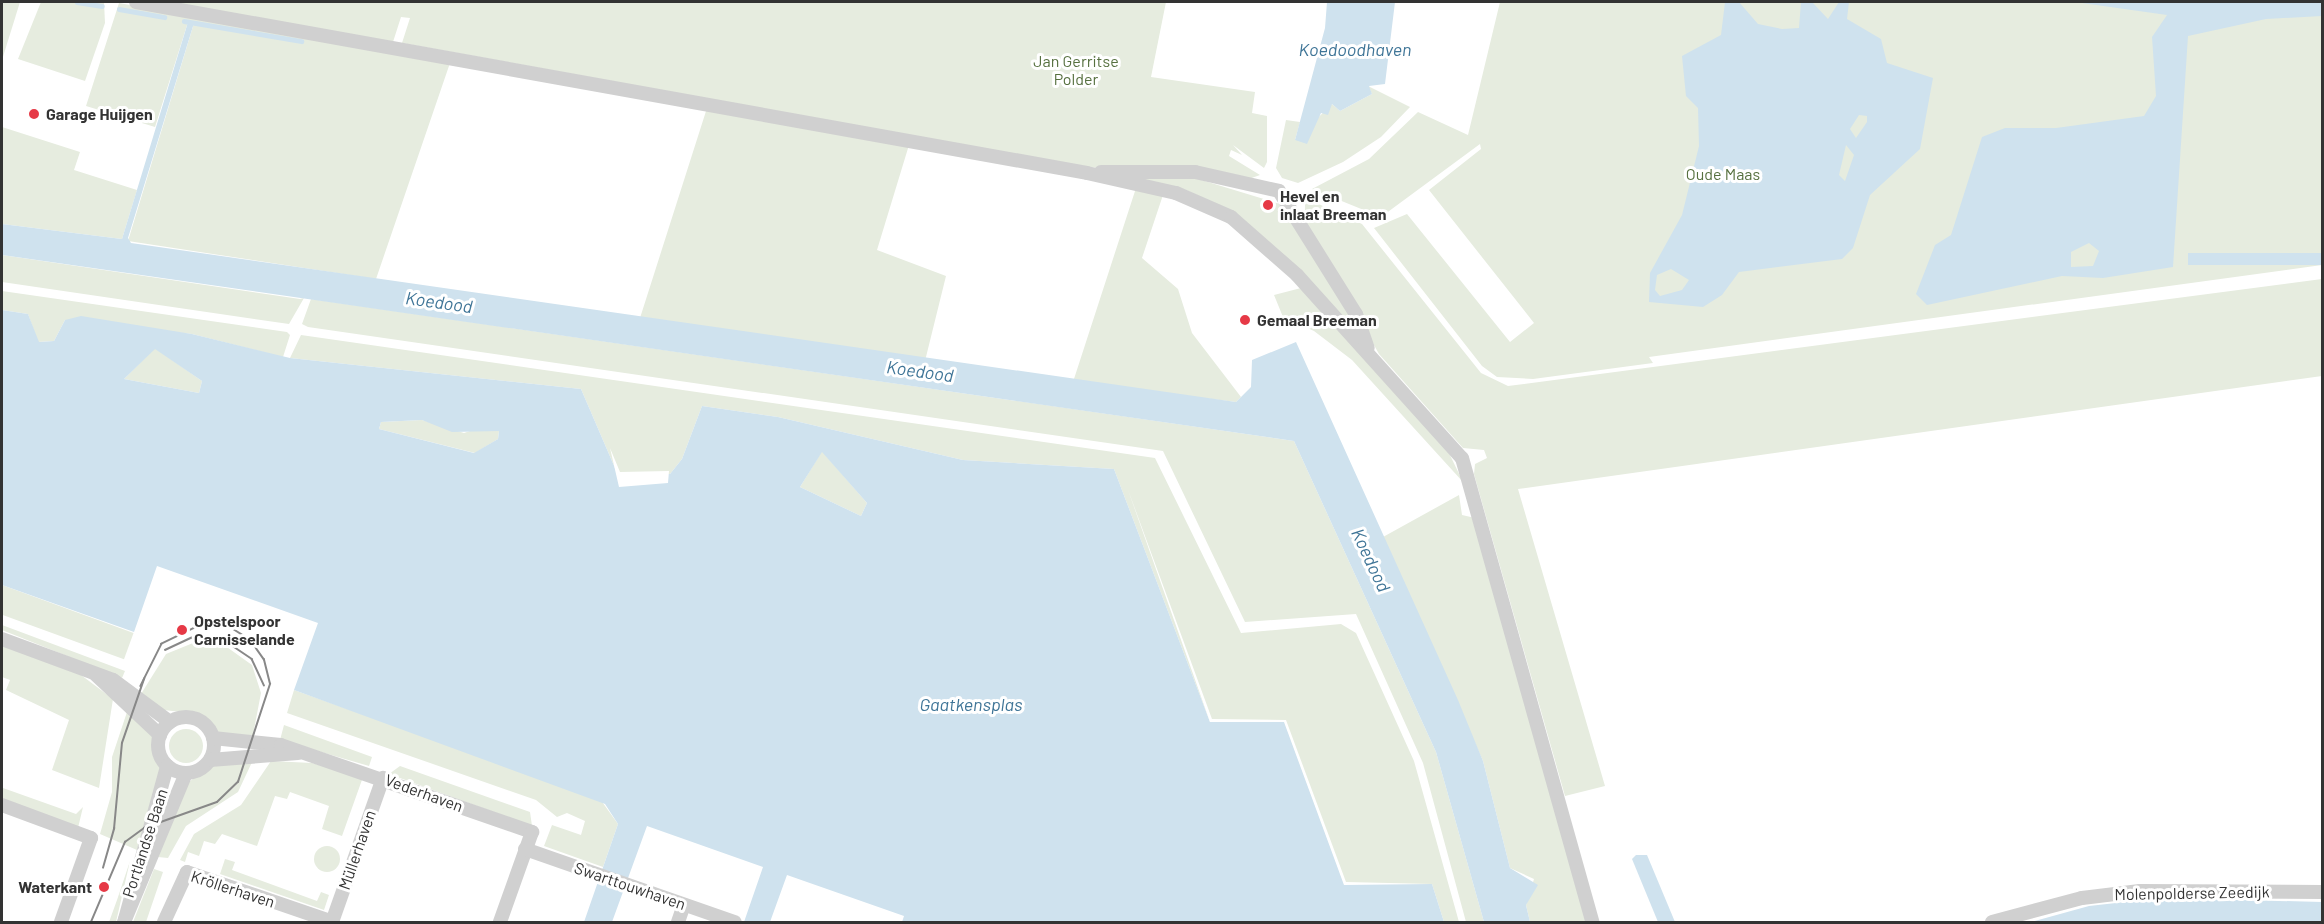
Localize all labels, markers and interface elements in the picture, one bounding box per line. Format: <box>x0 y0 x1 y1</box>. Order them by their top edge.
water label: Koedoodhaven <box>1299 38 1411 60</box>
park label: Jan Gerritse Polder <box>1033 51 1119 89</box>
place label: Garage Huijgen <box>46 104 153 124</box>
marker: Garage Huijgen <box>27 107 41 121</box>
park label: Oude Maas <box>1686 164 1760 184</box>
place label: Hevel en inlaat Breeman <box>1280 186 1387 224</box>
marker: Hevel en inlaat Breeman <box>1261 198 1275 212</box>
water label: Koedood <box>404 287 474 317</box>
place label: Gemaal Breeman <box>1257 310 1377 330</box>
marker: Gemaal Breeman <box>1238 313 1252 327</box>
water label: Koedood <box>885 356 955 386</box>
water label: Koedood <box>1347 525 1395 595</box>
place label: Opstelspoor Carnisselande <box>194 611 295 649</box>
marker: Opstelspoor Carnisselande <box>175 623 189 637</box>
water label: Gaatkensplas <box>919 693 1023 715</box>
street label: Vederhaven <box>382 770 466 816</box>
street label: Portlandse Baan <box>118 786 172 900</box>
street label: Müllerhaven <box>334 808 380 892</box>
street label: Swarttouwhaven <box>572 858 688 914</box>
street label: Kröllerhaven <box>189 866 277 912</box>
place label: Waterkant <box>18 877 92 897</box>
marker: Waterkant <box>97 880 111 894</box>
street label: Molenpolderse Zeedijk <box>2114 882 2270 904</box>

